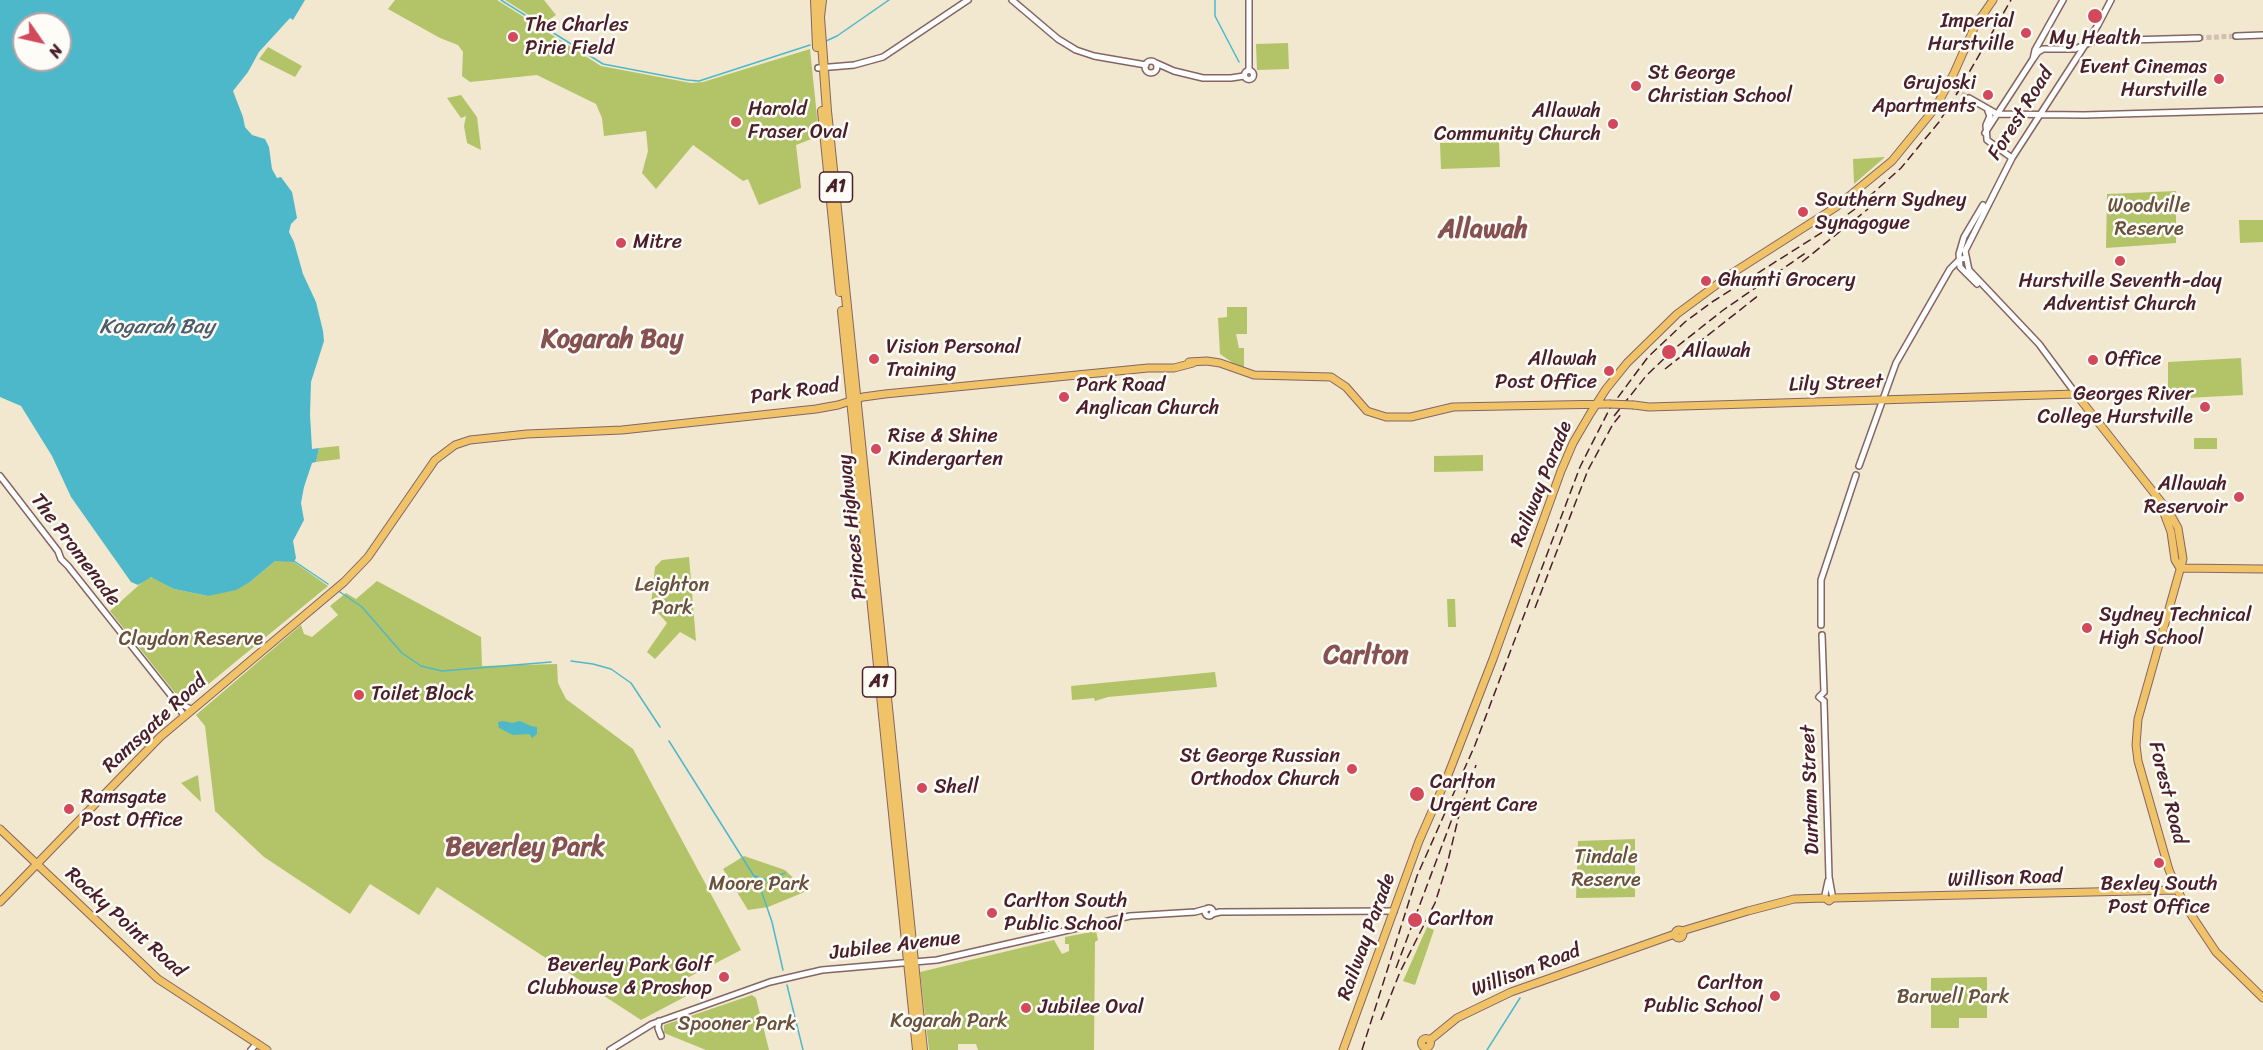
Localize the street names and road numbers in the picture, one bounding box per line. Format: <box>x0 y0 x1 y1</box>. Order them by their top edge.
street label: Forest Road <box>1983 63 2059 165</box>
road number: A1 <box>820 172 852 202</box>
street label: Lily Street <box>1789 370 1883 398</box>
street label: Park Road <box>749 374 841 410</box>
street label: Railway Parade <box>1506 418 1578 550</box>
street label: Princes Highway <box>833 453 873 601</box>
street label: The Promenade <box>25 489 125 611</box>
road number: A1 <box>862 667 896 697</box>
street label: Ramsgate Road <box>98 670 212 778</box>
street label: Durham Street <box>1797 725 1825 855</box>
street label: Forest Road <box>2143 739 2191 847</box>
street label: Rocky Point Road <box>60 863 190 983</box>
street label: Willison Road <box>1947 865 2063 893</box>
street label: Railway Parade <box>1333 870 1401 1004</box>
street label: Jubilee Avenue <box>828 926 962 966</box>
street label: Willison Road <box>1468 939 1584 1003</box>

